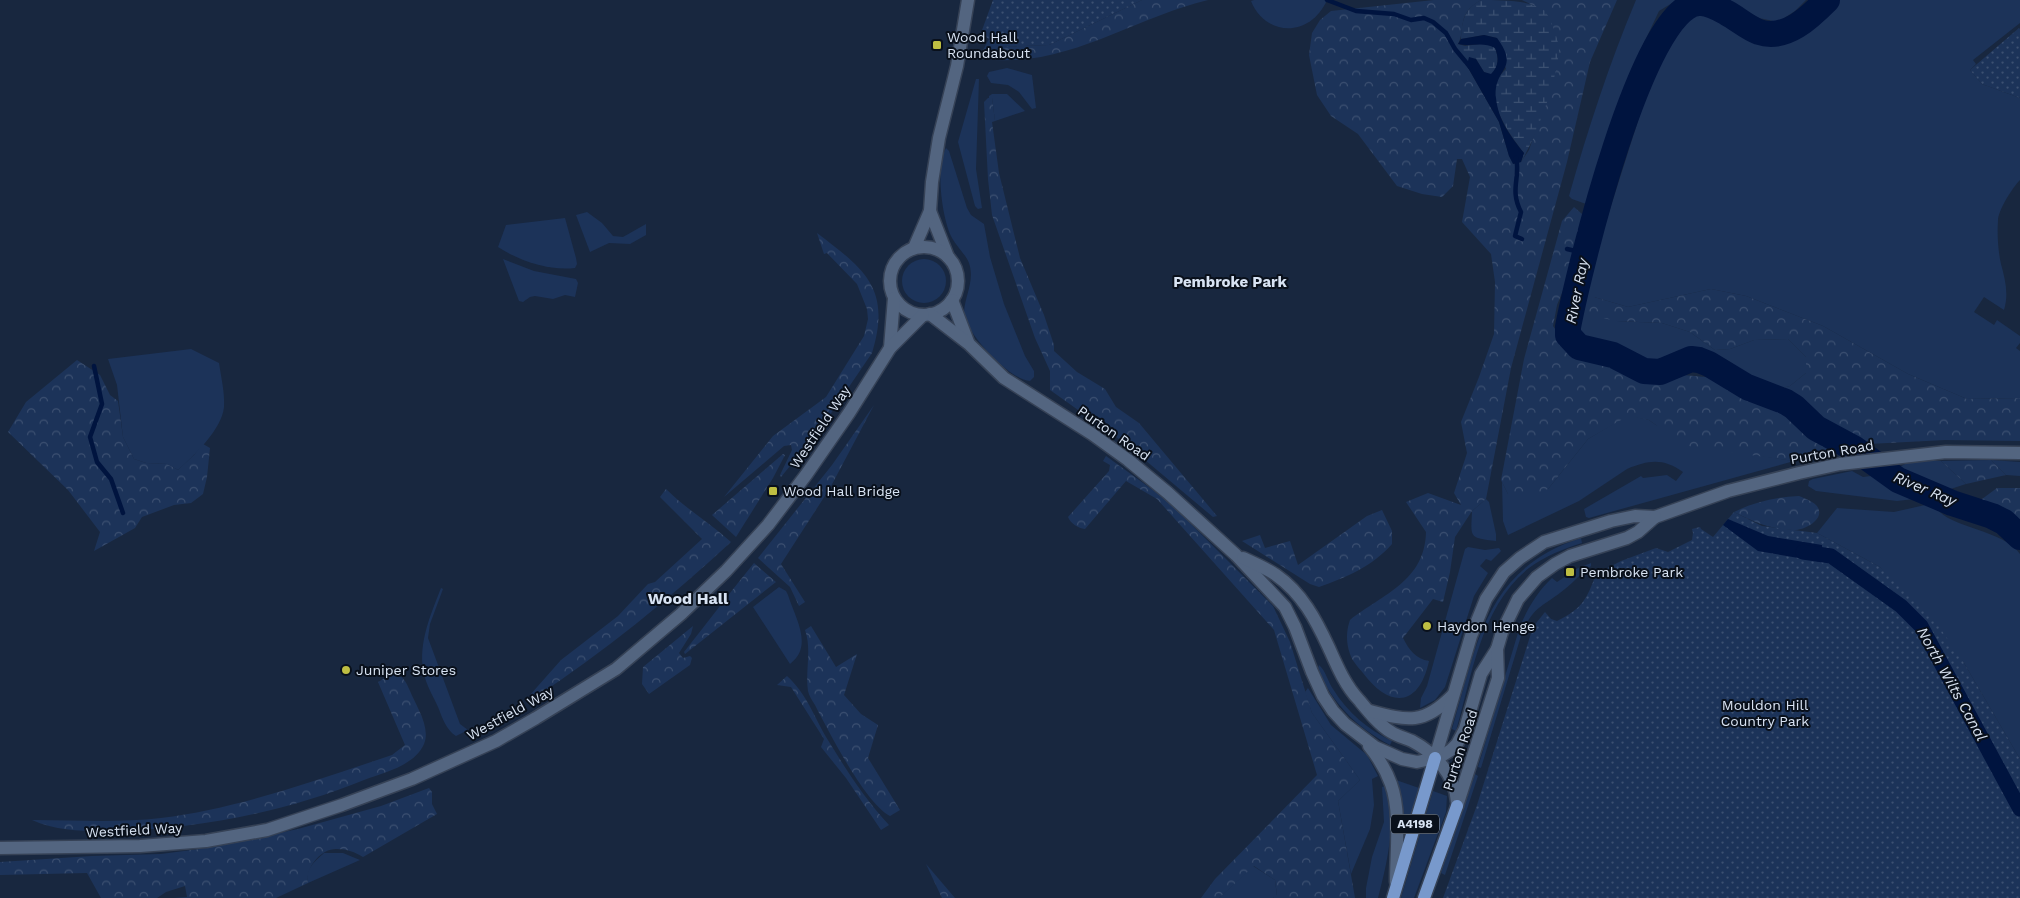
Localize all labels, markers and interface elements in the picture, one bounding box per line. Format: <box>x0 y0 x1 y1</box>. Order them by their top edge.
place label: Wood Hall Roundabout <box>947 29 1030 61</box>
marker: Wood Hall Roundabout <box>931 39 943 51</box>
water label: River Ray <box>1562 255 1592 325</box>
district label: Pembroke Park <box>1173 273 1288 291</box>
street label: Westfield Way <box>786 382 854 471</box>
street label: Purton Road <box>1075 402 1153 464</box>
street label: Purton Road <box>1789 437 1875 467</box>
water label: River Ray <box>1891 468 1960 511</box>
place label: Wood Hall Bridge <box>783 483 900 499</box>
marker: Wood Hall Bridge <box>767 485 779 497</box>
place label: Pembroke Park <box>1580 564 1683 580</box>
marker: Pembroke Park <box>1564 566 1576 578</box>
district label: Wood Hall <box>648 589 729 608</box>
place label: Haydon Henge <box>1437 618 1535 634</box>
marker: Haydon Henge <box>1421 620 1433 632</box>
water label: North Wilts Canal <box>1913 624 1991 745</box>
place label: Juniper Stores <box>356 662 456 678</box>
marker: Juniper Stores <box>340 664 352 676</box>
street label: Westfield Way <box>464 682 557 743</box>
park label: Mouldon Hill Country Park <box>1721 697 1809 729</box>
street label: Purton Road <box>1439 707 1481 793</box>
road number: A4198 <box>1391 814 1439 834</box>
street label: Westfield Way <box>85 819 183 841</box>

